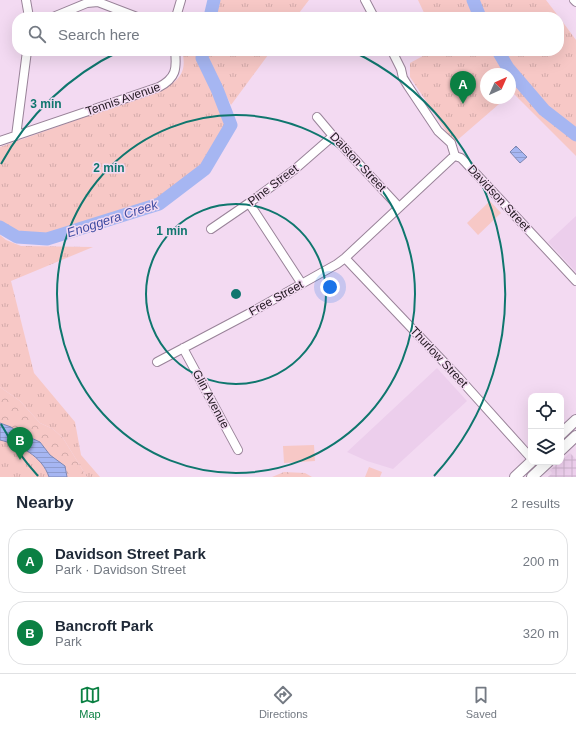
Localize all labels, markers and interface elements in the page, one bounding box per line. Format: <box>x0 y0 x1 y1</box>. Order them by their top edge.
search box <box>12 12 564 56</box>
icon: search <box>26 23 48 45</box>
text: Search here <box>58 26 140 43</box>
north arrow <box>480 68 516 104</box>
pin: A <box>450 71 476 104</box>
street label: Tennis Avenue <box>84 80 162 118</box>
text: 3 min <box>30 97 62 111</box>
street label: Dalston Street <box>327 129 389 195</box>
text: 2 min <box>93 161 125 175</box>
street label: Pine Street <box>245 161 301 208</box>
street label: Davidson Street <box>465 162 534 234</box>
water label: Enoggera Creek <box>65 196 161 240</box>
text: 1 min <box>156 224 188 238</box>
street label: Free Street <box>246 277 306 319</box>
your location <box>320 277 340 297</box>
centre of rings <box>229 287 243 301</box>
street label: Thurlow Street <box>407 324 471 391</box>
street label: Glin Avenue <box>190 367 232 431</box>
map controls <box>528 393 564 465</box>
button: locate <box>528 393 564 429</box>
pin: B <box>7 427 33 460</box>
button: layers <box>528 429 564 465</box>
text: Nearby <box>16 493 74 512</box>
text: 2 results <box>511 496 560 511</box>
text: Davidson Street Park <box>55 545 206 562</box>
text: A <box>25 554 35 569</box>
text: 200 m <box>523 554 559 569</box>
text: Park · Davidson Street <box>55 562 186 577</box>
text: Bancroft Park <box>55 617 153 634</box>
text: B <box>25 626 35 641</box>
text: 320 m <box>523 626 559 641</box>
text: Park <box>55 634 82 649</box>
tab: Map <box>79 684 101 720</box>
tab: Directions <box>259 684 308 720</box>
tab: Saved <box>466 684 497 720</box>

